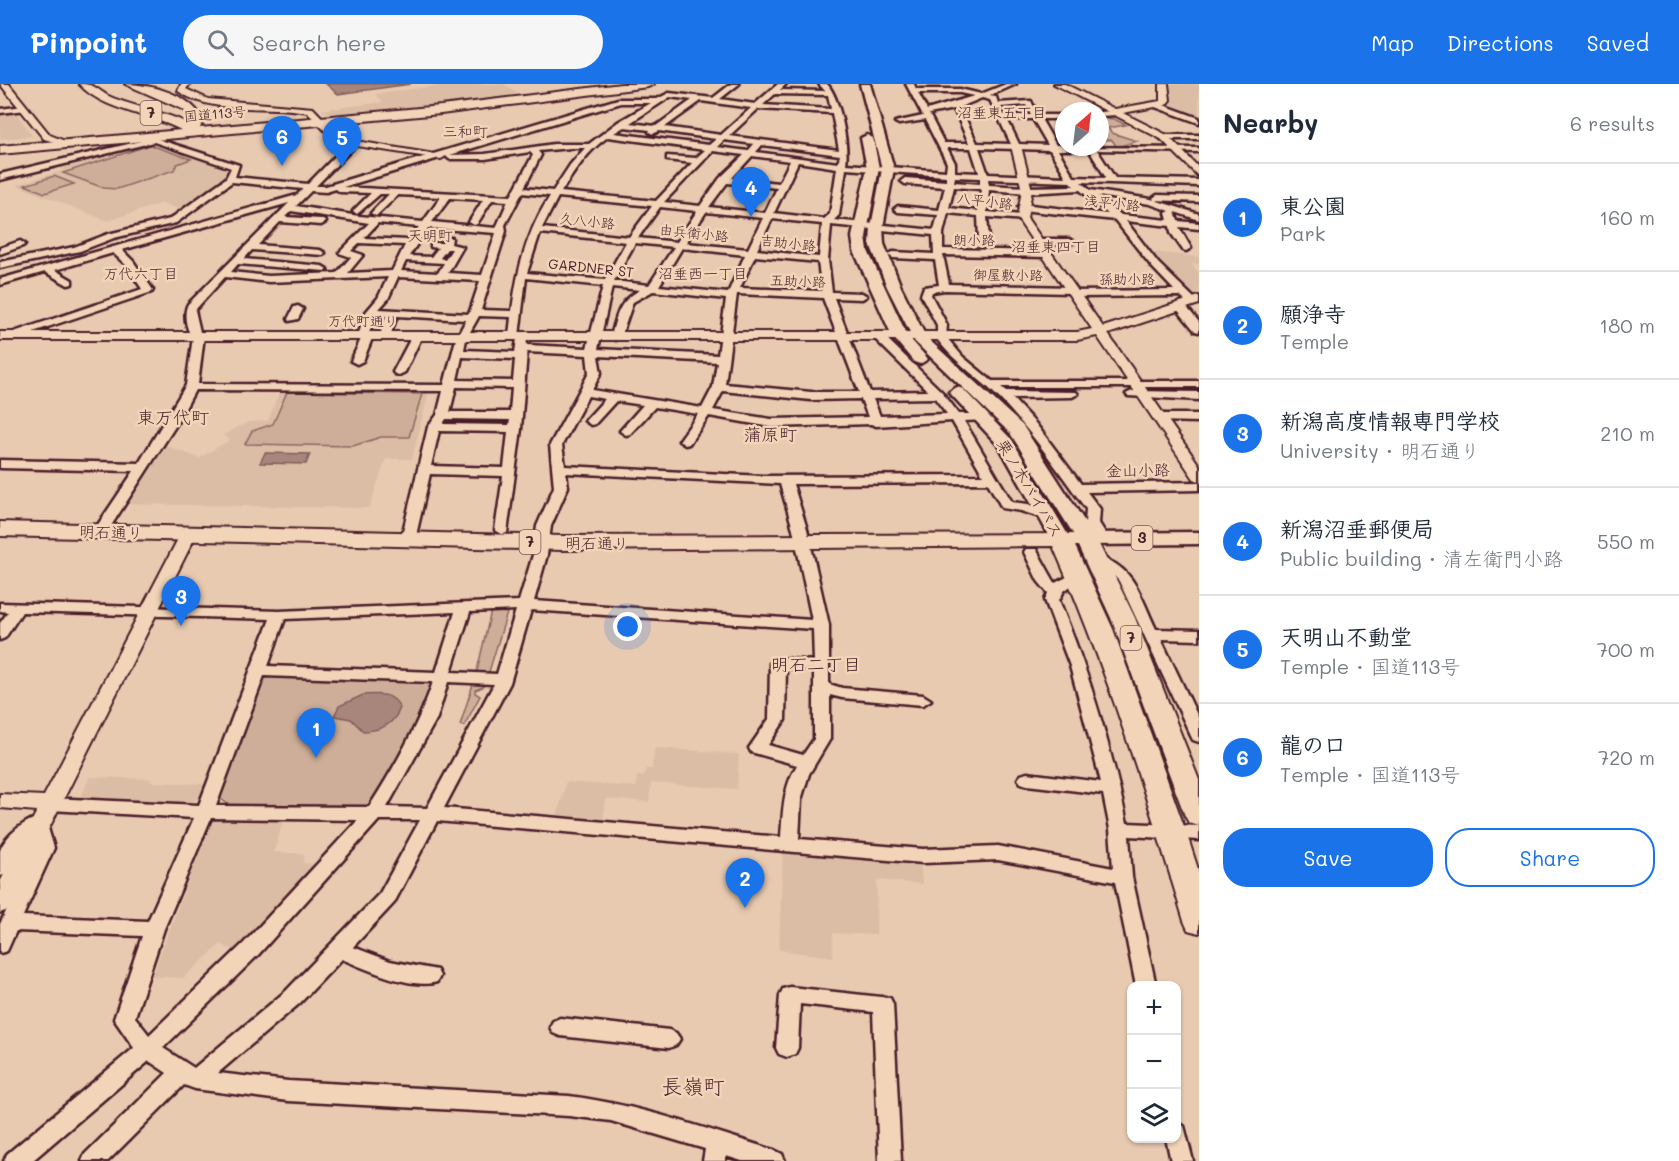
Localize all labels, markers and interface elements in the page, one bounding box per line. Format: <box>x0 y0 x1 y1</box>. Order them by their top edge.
search box <box>183 15 603 69</box>
text: Pinpoint <box>30 24 147 60</box>
icon: search <box>204 26 237 59</box>
text: Search here <box>252 28 386 57</box>
text: Map <box>1371 29 1414 56</box>
text: Directions <box>1447 29 1554 56</box>
text: Saved <box>1587 29 1649 56</box>
road number: 7 <box>140 101 162 125</box>
street label: 国道113号 <box>183 101 247 126</box>
district label: 沼垂東五丁目 <box>957 102 1047 122</box>
north arrow <box>1055 102 1109 156</box>
text: Nearby <box>1223 106 1318 140</box>
text: 6 results <box>1570 110 1655 136</box>
pin: 6 <box>262 116 302 166</box>
pin: 5 <box>322 118 362 167</box>
district label: 三和町 <box>442 121 488 141</box>
pin: 4 <box>732 168 771 217</box>
street label: 八平小路 <box>956 188 1014 213</box>
street label: 浅平小路 <box>1083 190 1141 215</box>
text: 東公園 <box>1280 191 1346 220</box>
text: 1 <box>1238 204 1247 230</box>
text: 160 m <box>1599 204 1655 230</box>
street label: 久八小路 <box>558 208 616 233</box>
street label: 由兵衛小路 <box>658 219 730 246</box>
text: Park <box>1280 220 1325 246</box>
district label: 天明町 <box>407 225 453 245</box>
street label: 吉助小路 <box>759 230 817 255</box>
street label: 朗小路 <box>953 230 995 249</box>
district label: 沼垂東四丁目 <box>1011 236 1101 256</box>
street label: GARDNER ST <box>547 254 635 281</box>
district label: 万代六丁目 <box>103 263 179 283</box>
district label: 沼垂西一丁目 <box>658 263 748 283</box>
street label: 御屋敷小路 <box>973 264 1043 285</box>
street label: 孫助小路 <box>1099 269 1155 288</box>
street label: 五助小路 <box>770 270 826 291</box>
text: 願浄寺 <box>1280 299 1346 328</box>
street label: 万代町通り <box>328 311 398 330</box>
text: 2 <box>1237 312 1248 338</box>
text: 180 m <box>1599 312 1655 338</box>
text: Temple <box>1280 328 1349 354</box>
district label: 東万代町 <box>137 405 209 429</box>
text: 新潟高度情報専門学校 <box>1280 406 1500 435</box>
text: 3 <box>1237 420 1249 446</box>
text: 210 m <box>1600 420 1655 446</box>
district label: 蒲原町 <box>743 422 797 446</box>
street label: 栗ノ木バイパス <box>993 434 1068 541</box>
text: University · 明石通り <box>1280 437 1480 463</box>
street label: 金山小路 <box>1106 458 1170 481</box>
text: 新潟沼垂郵便局 <box>1280 514 1434 543</box>
street label: 明石通り <box>79 520 143 543</box>
road number: 3 <box>1132 526 1152 550</box>
text: 4 <box>1236 528 1249 554</box>
text: 550 m <box>1597 528 1655 554</box>
road number: 7 <box>520 530 540 554</box>
street label: 明石通り <box>565 532 629 553</box>
text: Public building · 清左衛門小路 <box>1280 545 1563 571</box>
pin: 3 <box>162 576 201 626</box>
your location <box>613 612 642 641</box>
text: 天明山不動堂 <box>1280 622 1412 651</box>
road number: 7 <box>1120 626 1142 650</box>
text: 5 <box>1237 636 1248 662</box>
text: 700 m <box>1597 636 1655 662</box>
district label: 明石二丁目 <box>771 652 861 676</box>
text: Temple · 国道113号 <box>1280 653 1460 679</box>
pin: 1 <box>296 708 336 758</box>
text: 龍の口 <box>1280 730 1346 759</box>
text: 6 <box>1236 744 1249 770</box>
text: 720 m <box>1598 744 1655 770</box>
text: Temple · 国道113号 <box>1280 761 1460 787</box>
button: Save <box>1223 828 1433 887</box>
button: Share <box>1445 828 1655 887</box>
pin: 2 <box>726 858 764 908</box>
map controls <box>1127 981 1181 1143</box>
button: + <box>1127 981 1181 1035</box>
button: − <box>1127 1035 1181 1089</box>
district label: 長嶺町 <box>662 1072 725 1099</box>
button: layers <box>1127 1089 1181 1143</box>

